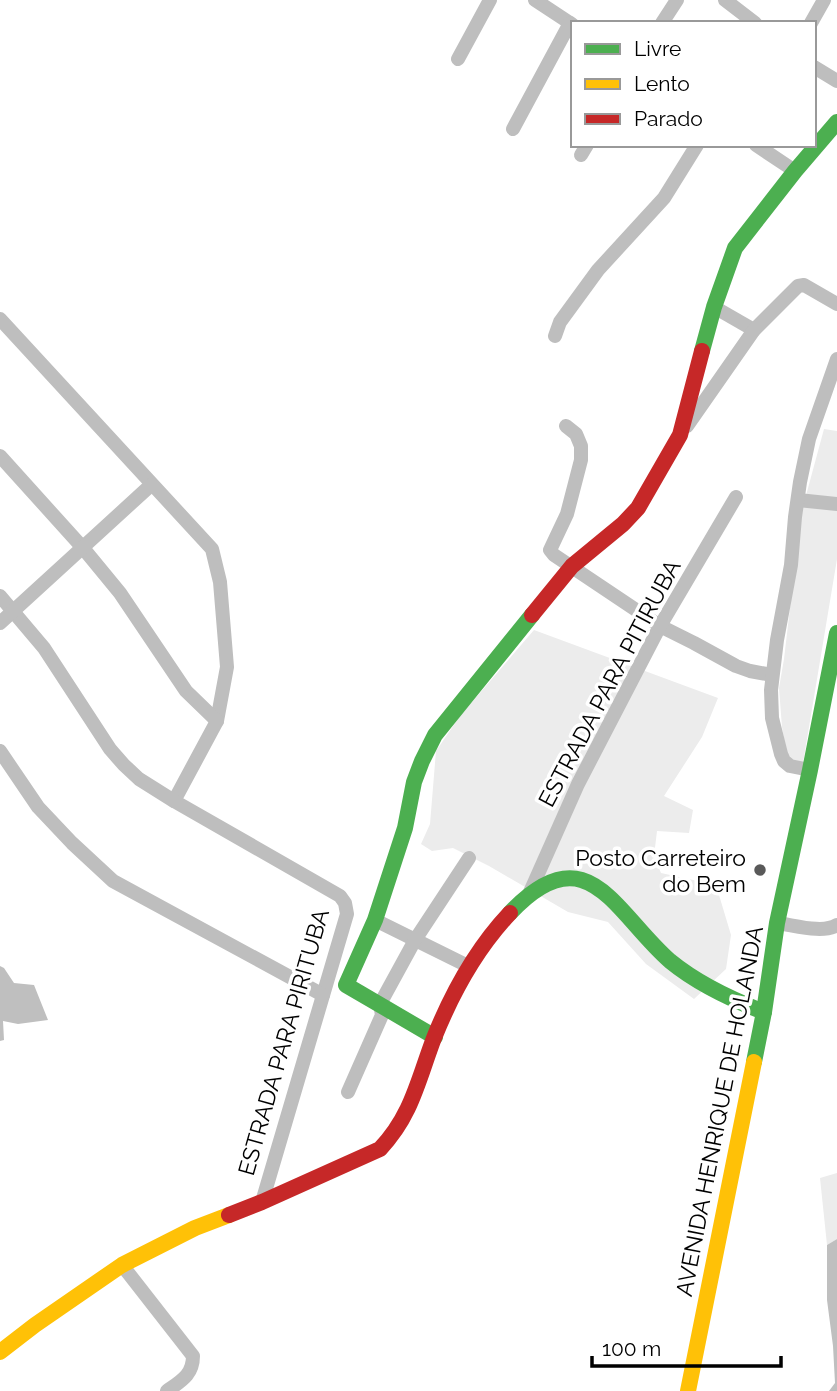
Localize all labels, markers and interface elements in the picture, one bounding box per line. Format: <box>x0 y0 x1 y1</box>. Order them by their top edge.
legend <box>571 21 816 147</box>
text: Livre <box>634 36 681 61</box>
text: Lento <box>634 71 690 96</box>
text: Parado <box>634 106 703 131</box>
street label: ESTRADA PARA PITIRUBA <box>532 554 686 811</box>
place label: Posto Carreteiro do Bem <box>575 844 746 897</box>
marker: Posto Carreteiro do Bem <box>752 862 768 878</box>
street label: ESTRADA PARA PIRITUBA <box>232 905 334 1178</box>
street label: AVENIDA HENRIQUE DE HOLANDA <box>670 923 768 1298</box>
scale bar <box>592 1324 781 1368</box>
text: 100 m <box>602 1336 661 1361</box>

